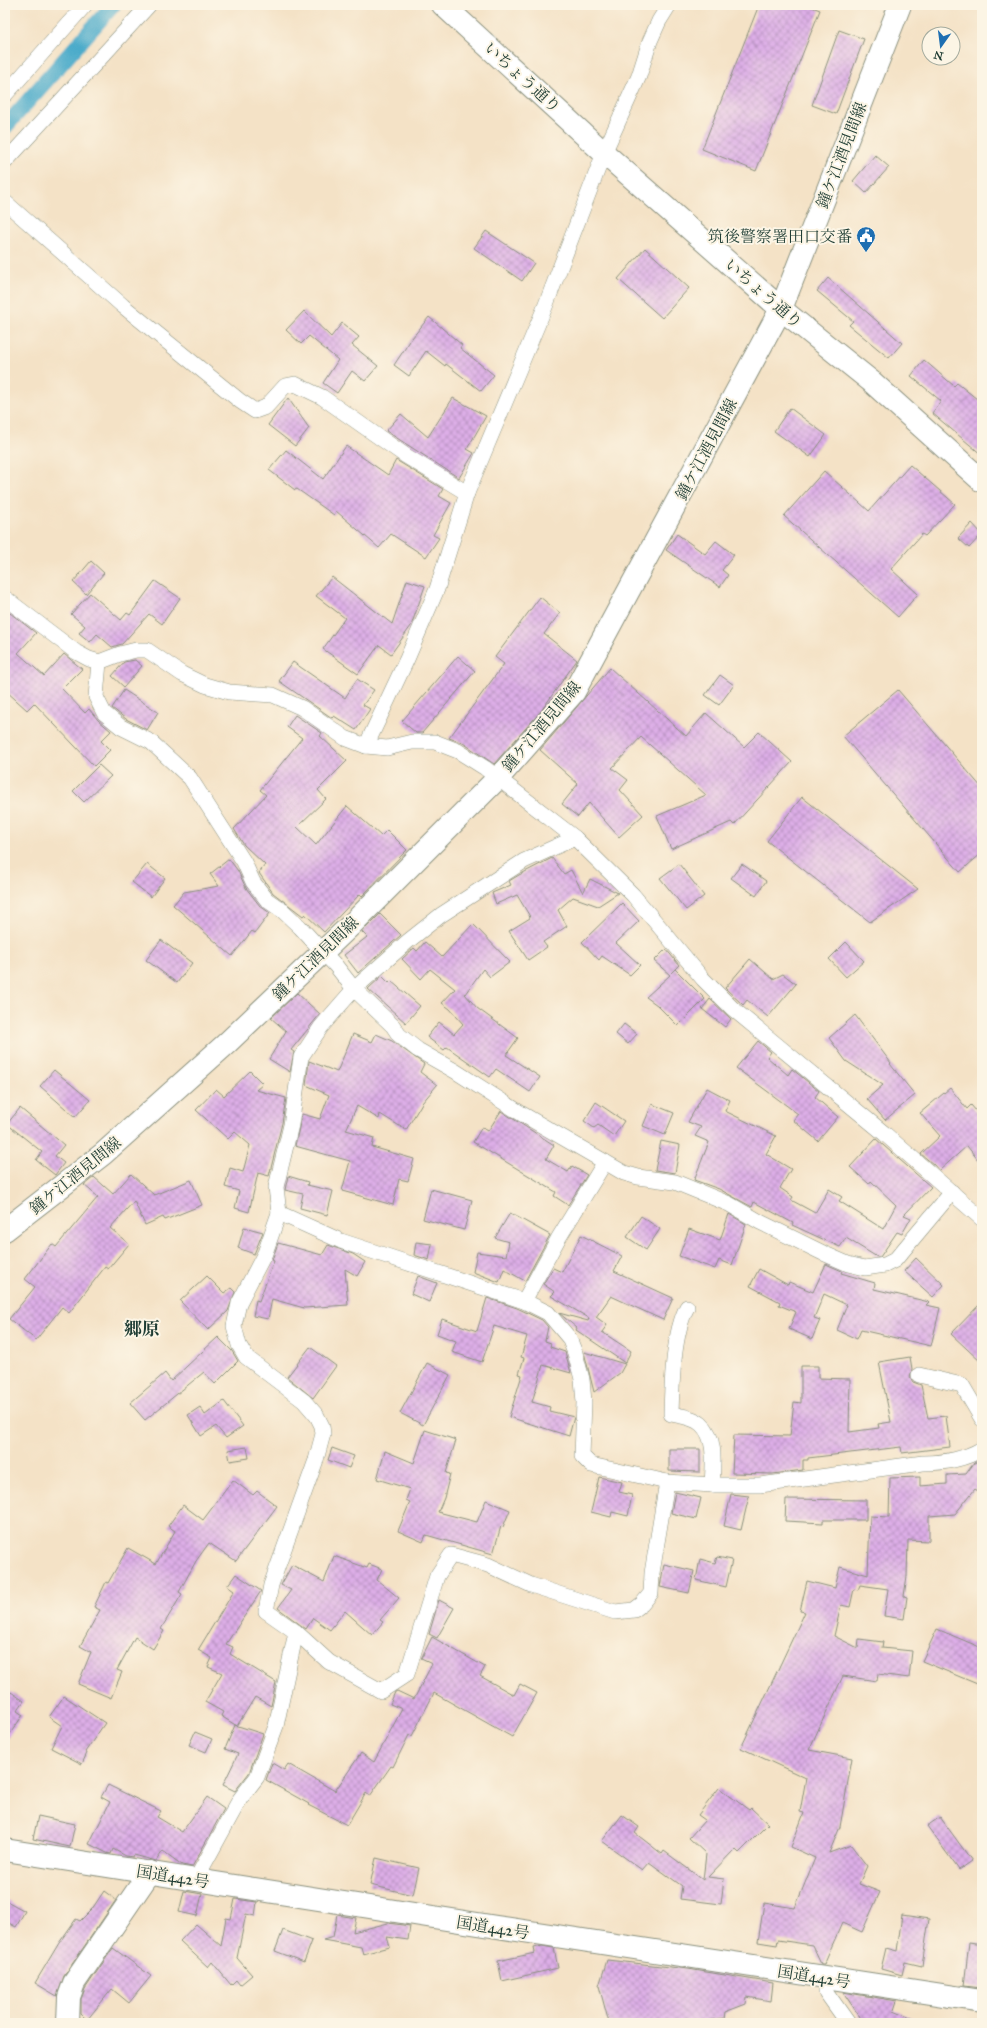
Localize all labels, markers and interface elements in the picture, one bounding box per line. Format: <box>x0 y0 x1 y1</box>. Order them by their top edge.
north arrow <box>921 26 961 66</box>
street label: いちょう通り <box>481 38 565 117</box>
text: N <box>932 48 945 63</box>
street label: 鐘ケ江酒見間線 <box>813 99 870 211</box>
public building icon: 筑後警察署田口交番 <box>855 225 877 253</box>
place label: 筑後警察署田口交番 <box>708 227 852 246</box>
street label: いちょう通り <box>721 255 806 332</box>
street label: 鐘ケ江酒見間線 <box>672 395 741 503</box>
street label: 鐘ケ江酒見間線 <box>498 677 585 775</box>
street label: 鐘ケ江酒見間線 <box>268 913 362 1004</box>
street label: 鐘ケ江酒見間線 <box>26 1133 125 1218</box>
district label: 郷原 <box>124 1318 160 1340</box>
street label: 国道442号 <box>135 1861 211 1892</box>
street label: 国道442号 <box>455 1912 531 1943</box>
street label: 国道442号 <box>776 1961 852 1992</box>

